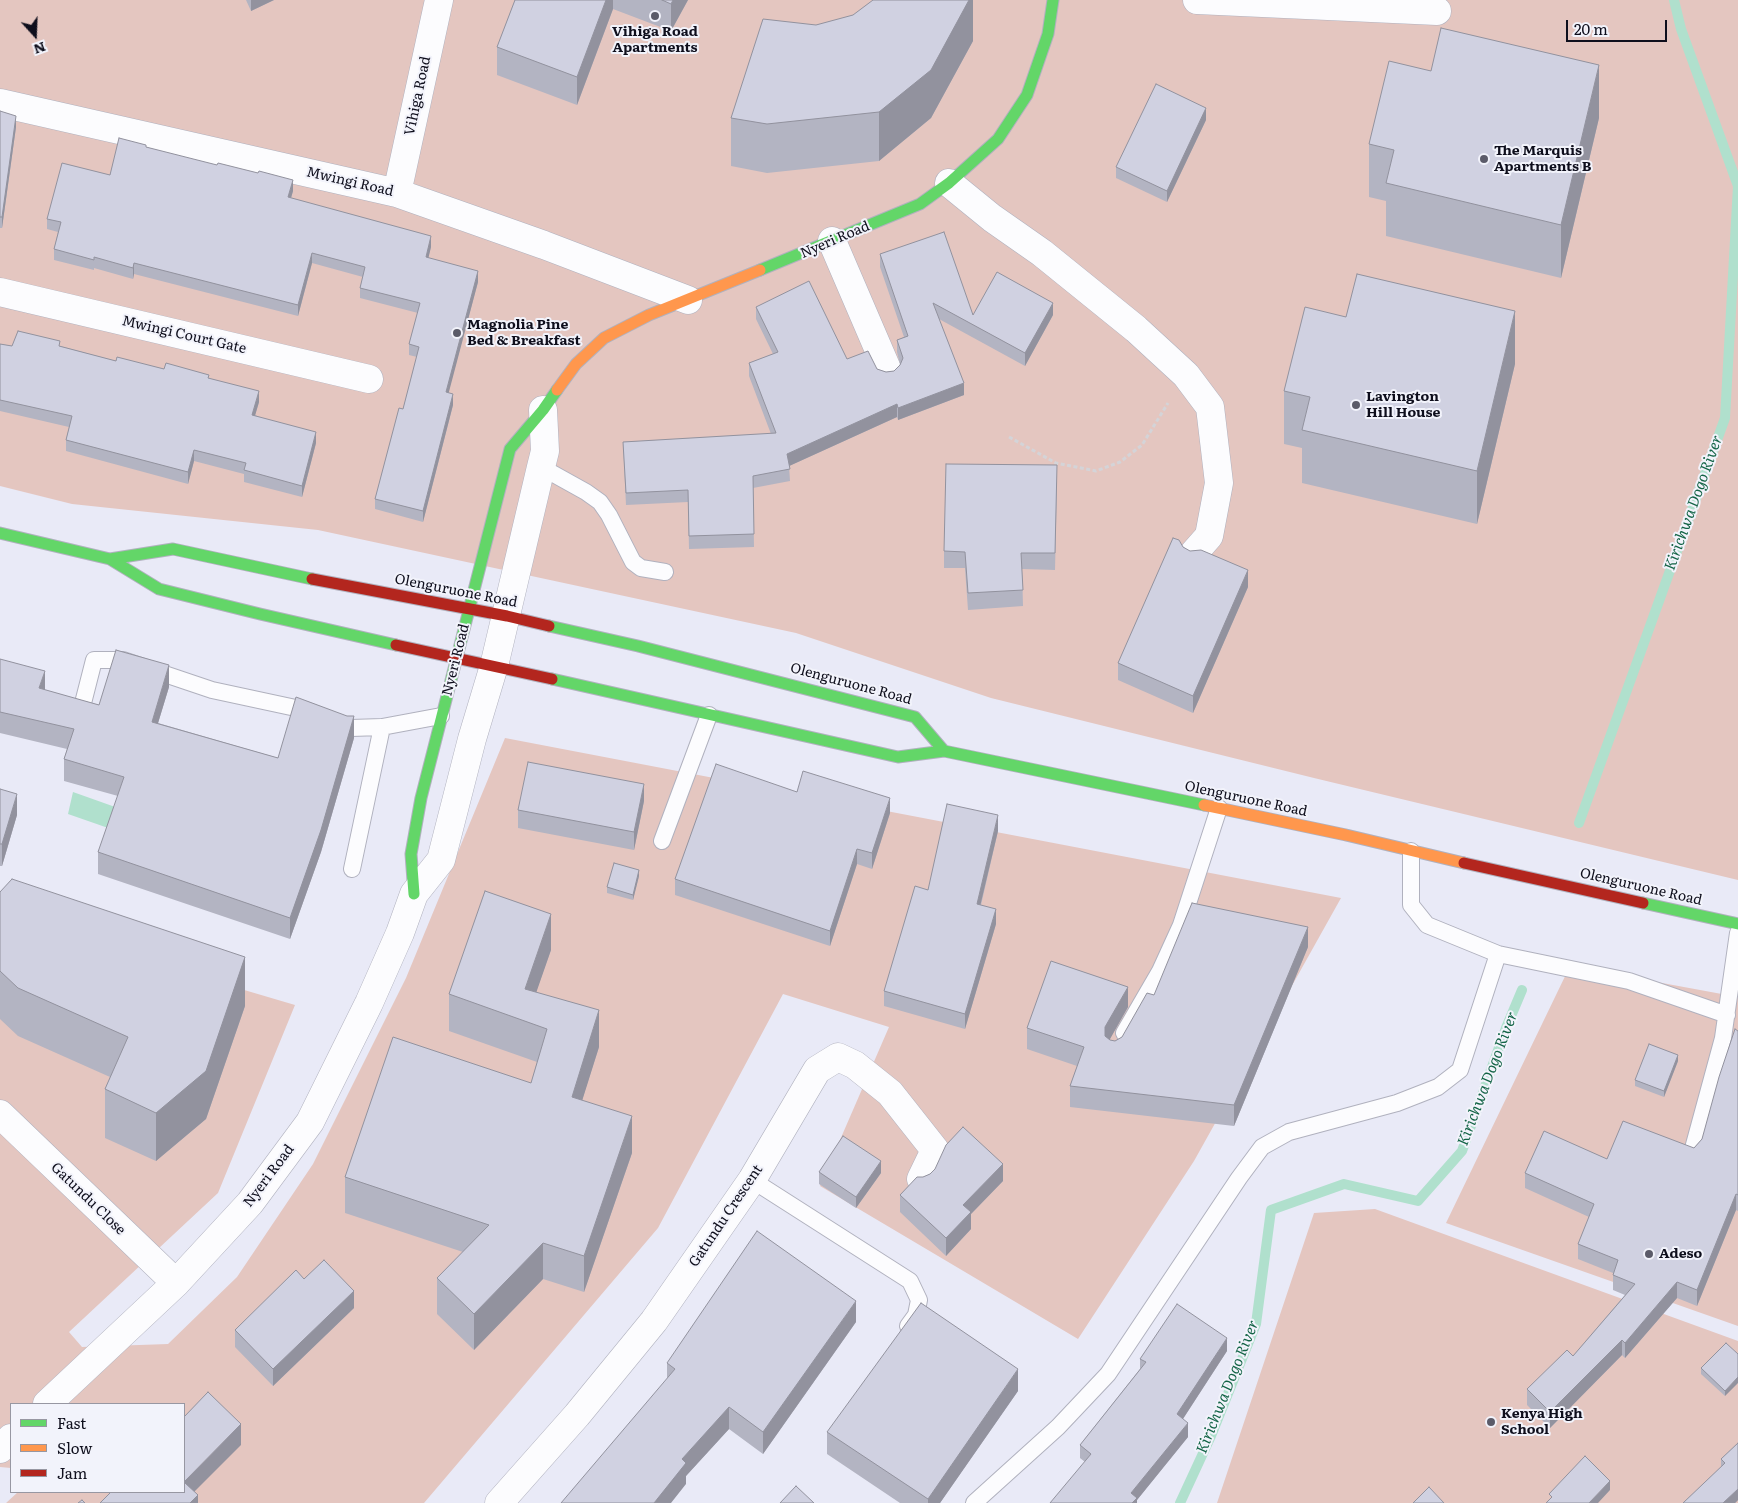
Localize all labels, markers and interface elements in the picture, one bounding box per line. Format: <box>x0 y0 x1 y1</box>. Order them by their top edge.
north arrow <box>10 10 60 60</box>
marker: Vihiga Road Apartments <box>649 10 661 22</box>
scale bar <box>1568 10 1669 42</box>
text: 20 m <box>1574 17 1608 40</box>
place label: Vihiga Road Apartments <box>612 24 698 56</box>
text: N <box>31 38 49 61</box>
street label: Vihiga Road <box>401 55 435 137</box>
place label: The Marquis Apartments B <box>1494 143 1591 176</box>
marker: The Marquis Apartments B <box>1478 153 1490 165</box>
street label: Mwingi Road <box>305 164 395 200</box>
street label: Nyeri Road <box>798 218 872 262</box>
street label: Mwingi Court Gate <box>120 313 248 357</box>
place label: Magnolia Pine Bed & Breakfast <box>467 317 581 350</box>
marker: Magnolia Pine Bed & Breakfast <box>451 327 463 339</box>
place label: Lavington Hill House <box>1366 389 1441 422</box>
marker: Lavington Hill House <box>1350 399 1362 411</box>
water label: Kirichwa Dogo River <box>1661 433 1727 573</box>
street label: Olenguruone Road <box>393 571 519 611</box>
street label: Nyeri Road <box>439 622 473 698</box>
street label: Olenguruone Road <box>789 660 913 708</box>
street label: Olenguruone Road <box>1183 778 1309 820</box>
street label: Olenguruone Road <box>1578 865 1704 909</box>
water label: Kirichwa Dogo River <box>1454 1010 1522 1148</box>
street label: Nyeri Road <box>240 1141 298 1211</box>
street label: Gatundu Close <box>47 1159 129 1239</box>
street label: Gatundu Crescent <box>686 1162 766 1270</box>
place label: Adeso <box>1659 1246 1702 1262</box>
marker: Adeso <box>1643 1248 1655 1260</box>
water label: Kirichwa Dogo River <box>1193 1318 1263 1456</box>
legend <box>10 1403 185 1493</box>
place label: Kenya High School <box>1501 1406 1583 1438</box>
text: Fast <box>57 1411 86 1434</box>
marker: Kenya High School <box>1485 1416 1497 1428</box>
text: Slow <box>57 1436 92 1459</box>
text: Jam <box>57 1461 87 1484</box>

